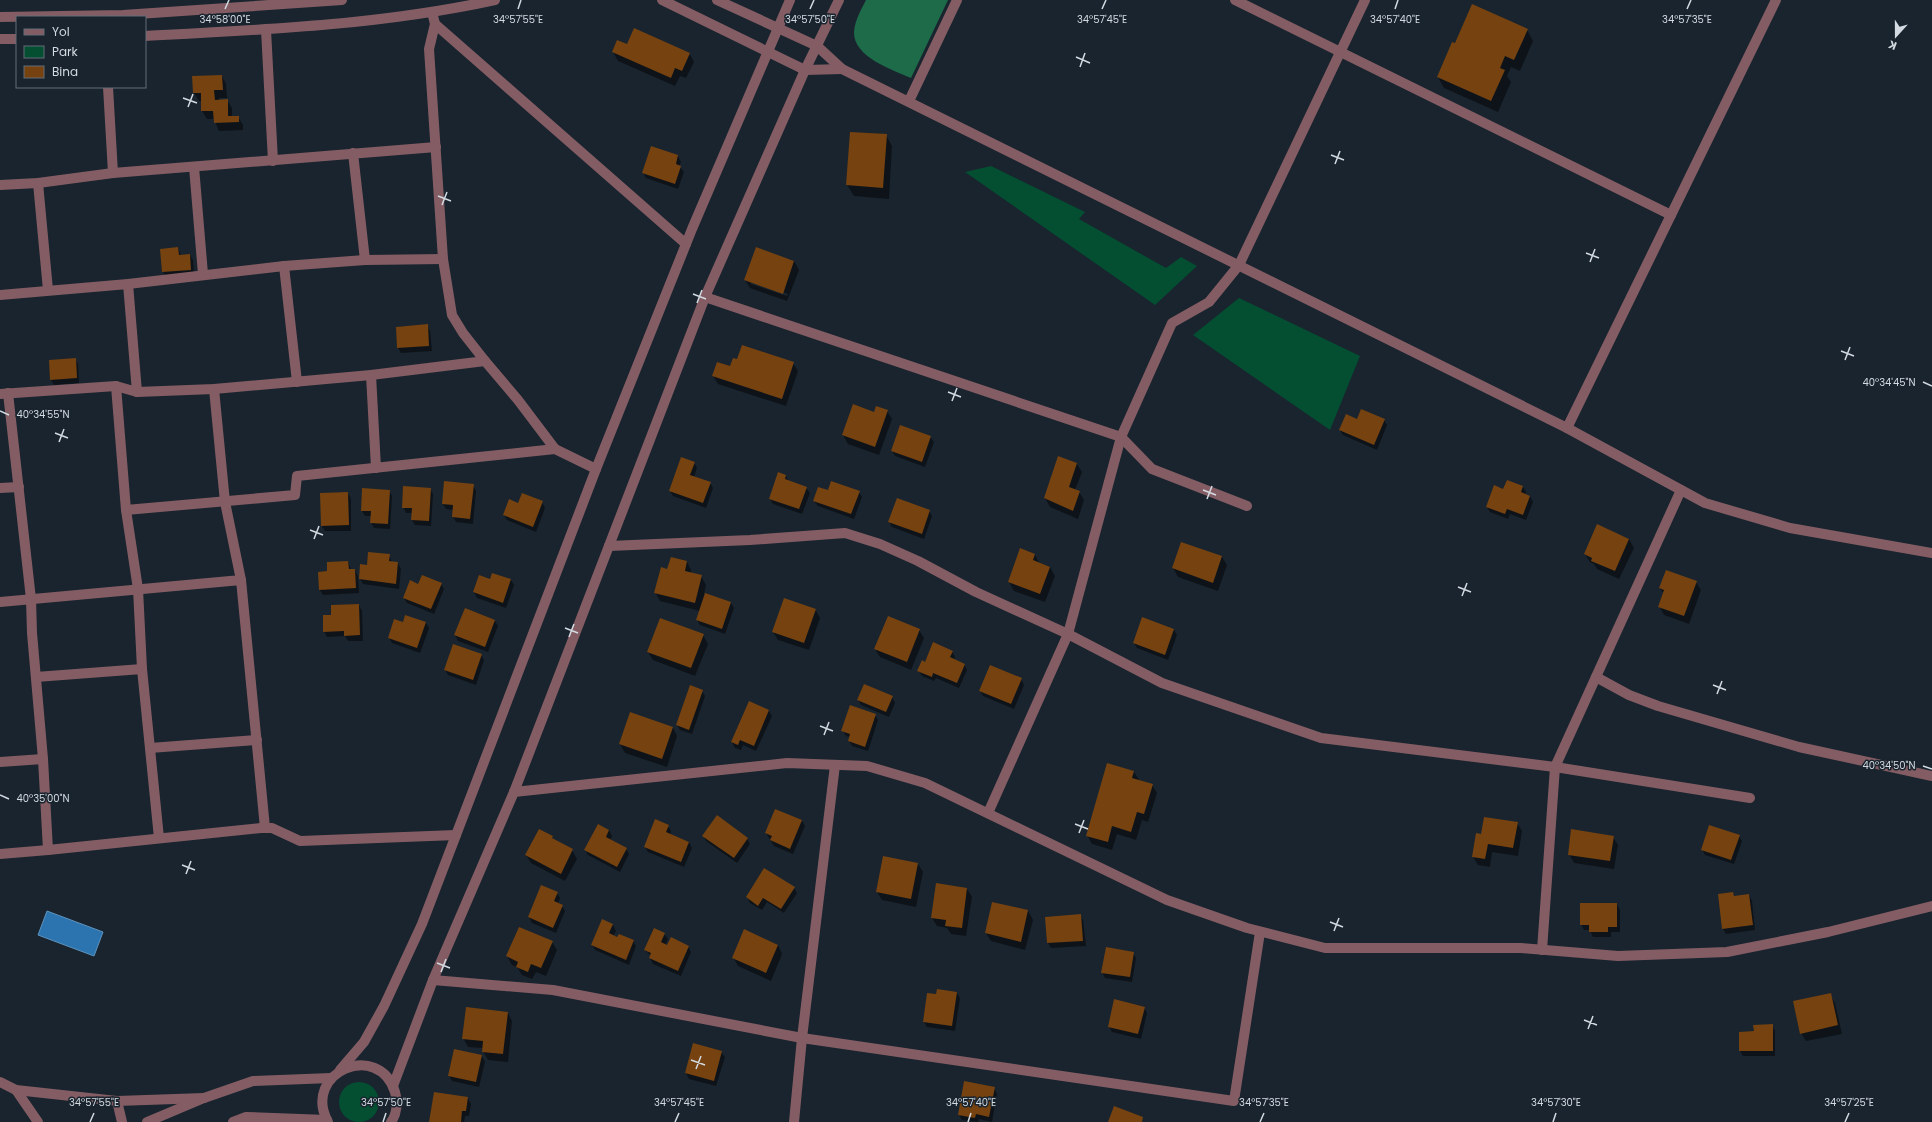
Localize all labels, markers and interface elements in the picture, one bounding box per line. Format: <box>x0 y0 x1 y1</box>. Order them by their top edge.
text: 34°58'00"E <box>199 12 251 27</box>
text: 34°57'55"E <box>493 12 543 27</box>
text: 34°57'50"E <box>785 12 835 27</box>
text: 34°57'45"E <box>1077 12 1127 27</box>
text: 34°57'40"E <box>1370 12 1420 27</box>
text: 34°57'35"E <box>1662 12 1712 27</box>
legend <box>16 16 146 88</box>
north arrow <box>1876 16 1916 56</box>
text: Yol <box>52 23 70 40</box>
text: K <box>1886 36 1899 54</box>
text: Park <box>52 43 79 60</box>
text: Bina <box>52 63 78 80</box>
text: 40°34'45"N <box>1863 375 1915 390</box>
text: 40°34'55"N <box>17 407 69 422</box>
text: 40°34'50"N <box>1863 758 1915 773</box>
text: 40°35'00"N <box>17 791 69 806</box>
text: 34°57'55"E <box>69 1095 119 1110</box>
text: 34°57'50"E <box>361 1095 411 1110</box>
text: 34°57'45"E <box>654 1095 704 1110</box>
text: 34°57'40"E <box>946 1095 996 1110</box>
text: 34°57'35"E <box>1239 1095 1289 1110</box>
text: 34°57'30"E <box>1531 1095 1581 1110</box>
text: 34°57'25"E <box>1824 1095 1874 1110</box>

